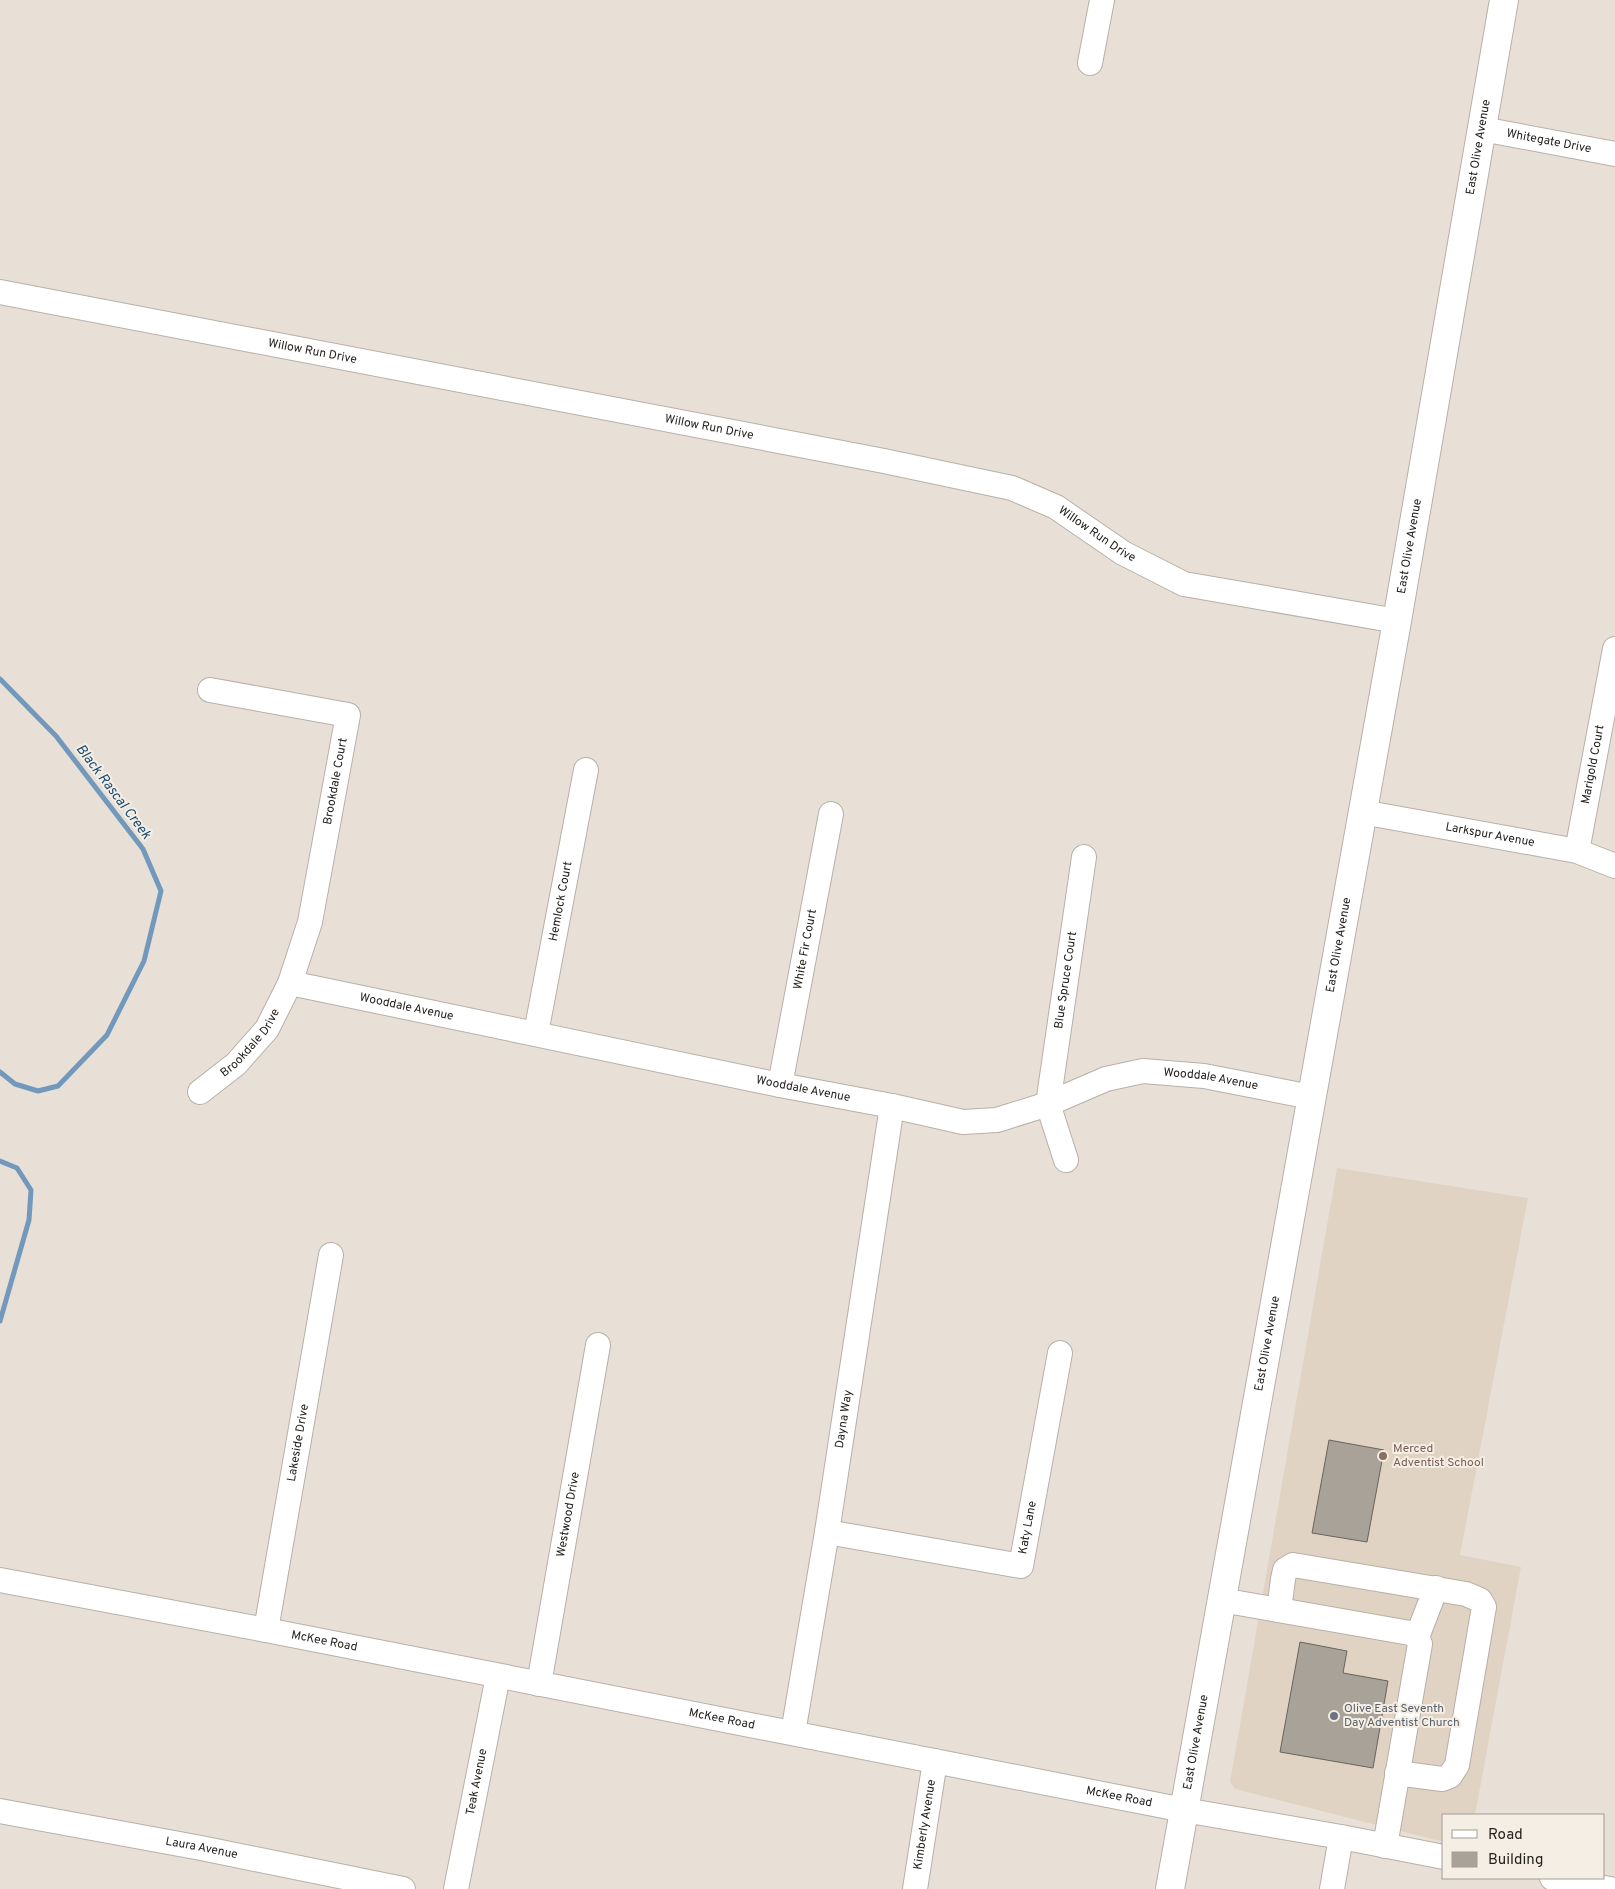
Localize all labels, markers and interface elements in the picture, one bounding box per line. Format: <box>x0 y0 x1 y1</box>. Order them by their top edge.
street label: East Olive Avenue <box>1463 98 1495 196</box>
street label: Whitegate Drive <box>1505 126 1593 157</box>
street label: Willow Run Drive <box>267 335 358 368</box>
street label: Willow Run Drive <box>663 411 755 444</box>
street label: East Olive Avenue <box>1394 497 1426 595</box>
street label: Willow Run Drive <box>1055 503 1138 566</box>
street label: Marigold Court <box>1578 724 1609 805</box>
street label: Brookdale Court <box>320 737 352 826</box>
water label: Black Rascal Creek <box>72 741 155 844</box>
street label: Larkspur Avenue <box>1444 819 1536 851</box>
street label: Hemlock Court <box>546 860 576 943</box>
street label: East Olive Avenue <box>1323 896 1355 994</box>
street label: White Fir Court <box>790 908 821 991</box>
street label: Blue Spruce Court <box>1051 930 1081 1030</box>
street label: Wooddale Avenue <box>358 990 455 1025</box>
street label: Brookdale Drive <box>217 1006 284 1081</box>
street label: Wooddale Avenue <box>1163 1065 1259 1094</box>
street label: Wooddale Avenue <box>755 1072 852 1106</box>
street label: East Olive Avenue <box>1251 1295 1284 1393</box>
street label: Dayna Way <box>832 1389 857 1449</box>
street label: Lakeside Drive <box>284 1403 313 1483</box>
place label: Merced Adventist School <box>1393 1441 1484 1471</box>
marker: Merced Adventist School <box>1377 1450 1389 1462</box>
street label: Westwood Drive <box>553 1471 584 1558</box>
street label: Katy Lane <box>1015 1500 1041 1556</box>
street label: McKee Road <box>290 1627 359 1656</box>
street label: East Olive Avenue <box>1180 1693 1213 1791</box>
place label: Olive East Seventh Day Adventist Church <box>1344 1701 1460 1731</box>
street label: McKee Road <box>687 1705 756 1734</box>
marker: Olive East Seventh Day Adventist Church <box>1328 1710 1340 1722</box>
street label: Teak Avenue <box>463 1747 491 1817</box>
street label: Kimberly Avenue <box>910 1778 940 1871</box>
street label: McKee Road <box>1085 1783 1154 1812</box>
legend <box>1442 1814 1605 1879</box>
text: Road <box>1488 1826 1523 1845</box>
street label: Laura Avenue <box>164 1834 239 1863</box>
text: Building <box>1488 1851 1543 1870</box>

